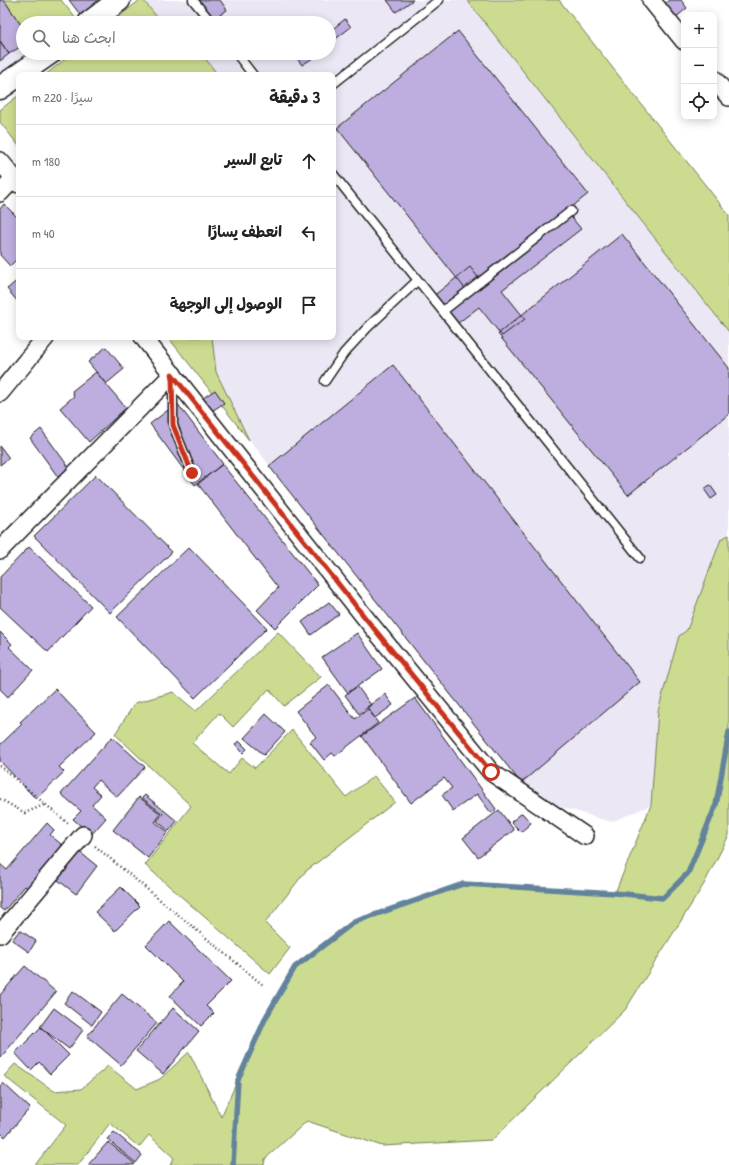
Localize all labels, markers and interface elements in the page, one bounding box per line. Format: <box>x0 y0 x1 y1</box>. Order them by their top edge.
map controls <box>681 12 717 120</box>
button: + <box>681 12 717 48</box>
search box <box>16 16 336 60</box>
icon: search <box>30 27 52 49</box>
text: ابحث هنا <box>62 27 116 48</box>
button: − <box>681 48 717 84</box>
button: locate <box>681 84 717 120</box>
text: 3 دقيقة <box>269 85 320 108</box>
text: سيرًا · 220 m <box>32 88 93 106</box>
text: تابع السير <box>225 149 282 170</box>
icon: ahead <box>298 150 320 172</box>
text: 180 m <box>32 152 60 170</box>
text: انعطف يسارًا <box>208 221 282 242</box>
icon: left <box>298 222 320 244</box>
text: 40 m <box>32 224 55 242</box>
text: الوصول إلى الوجهة <box>170 293 282 314</box>
icon: arrive <box>298 294 320 316</box>
route end <box>183 464 201 482</box>
route start <box>482 763 500 781</box>

